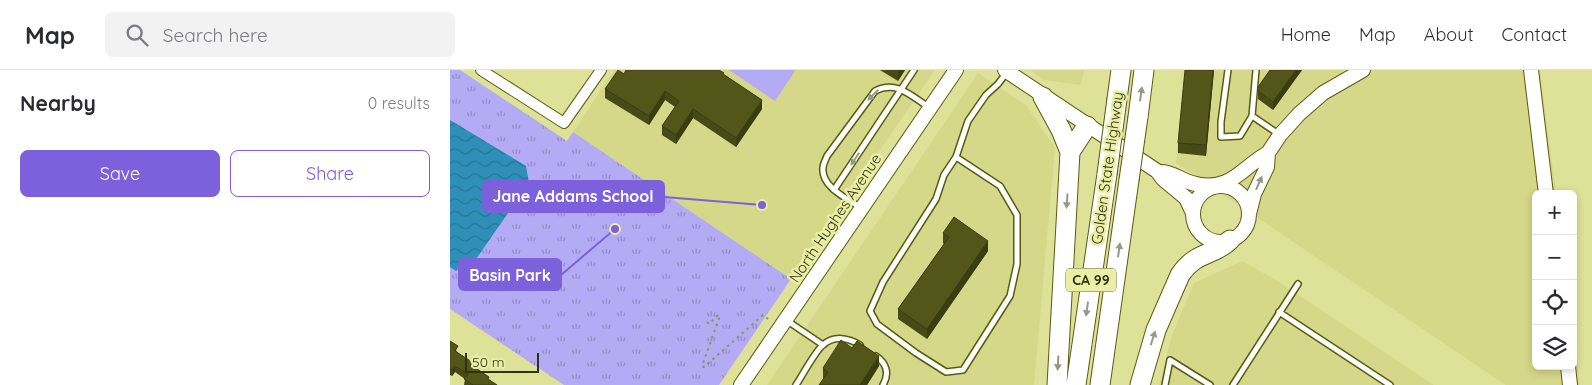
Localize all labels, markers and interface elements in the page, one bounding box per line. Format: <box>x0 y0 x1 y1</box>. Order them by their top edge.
search box <box>105 12 455 57</box>
text: Map <box>25 20 75 50</box>
icon: search <box>123 21 151 49</box>
text: Search here <box>163 23 268 47</box>
text: Home <box>1281 23 1331 46</box>
text: Map <box>1359 23 1396 46</box>
text: About <box>1424 23 1474 46</box>
text: Contact <box>1502 23 1567 46</box>
one-way arrow <box>1137 85 1145 101</box>
one-way arrow <box>867 88 879 100</box>
text: Nearby <box>20 90 96 116</box>
street label: Golden State Highway <box>1087 90 1127 246</box>
text: 0 results <box>368 93 430 113</box>
button: Save <box>20 150 220 197</box>
button: Share <box>230 150 430 197</box>
street label: North Hughes Avenue <box>785 150 885 286</box>
one-way arrow <box>850 152 860 166</box>
one-way arrow <box>1255 176 1263 190</box>
callout: Jane Addams School <box>483 181 664 212</box>
text: Jane Addams School <box>492 186 654 206</box>
map controls <box>1532 190 1577 370</box>
button: + <box>1532 190 1577 235</box>
one-way arrow <box>1062 193 1070 209</box>
button: − <box>1532 235 1577 280</box>
one-way arrow <box>1115 242 1123 258</box>
callout: Basin Park <box>459 259 561 290</box>
text: Basin Park <box>469 265 551 285</box>
road number: CA 99 <box>1066 268 1116 292</box>
button: locate <box>1532 280 1577 325</box>
one-way arrow <box>1083 301 1091 317</box>
button: layers <box>1532 325 1577 370</box>
one-way arrow <box>1150 331 1158 346</box>
scale bar <box>465 350 539 373</box>
text: 50 m <box>472 353 505 371</box>
one-way arrow <box>1053 356 1061 372</box>

